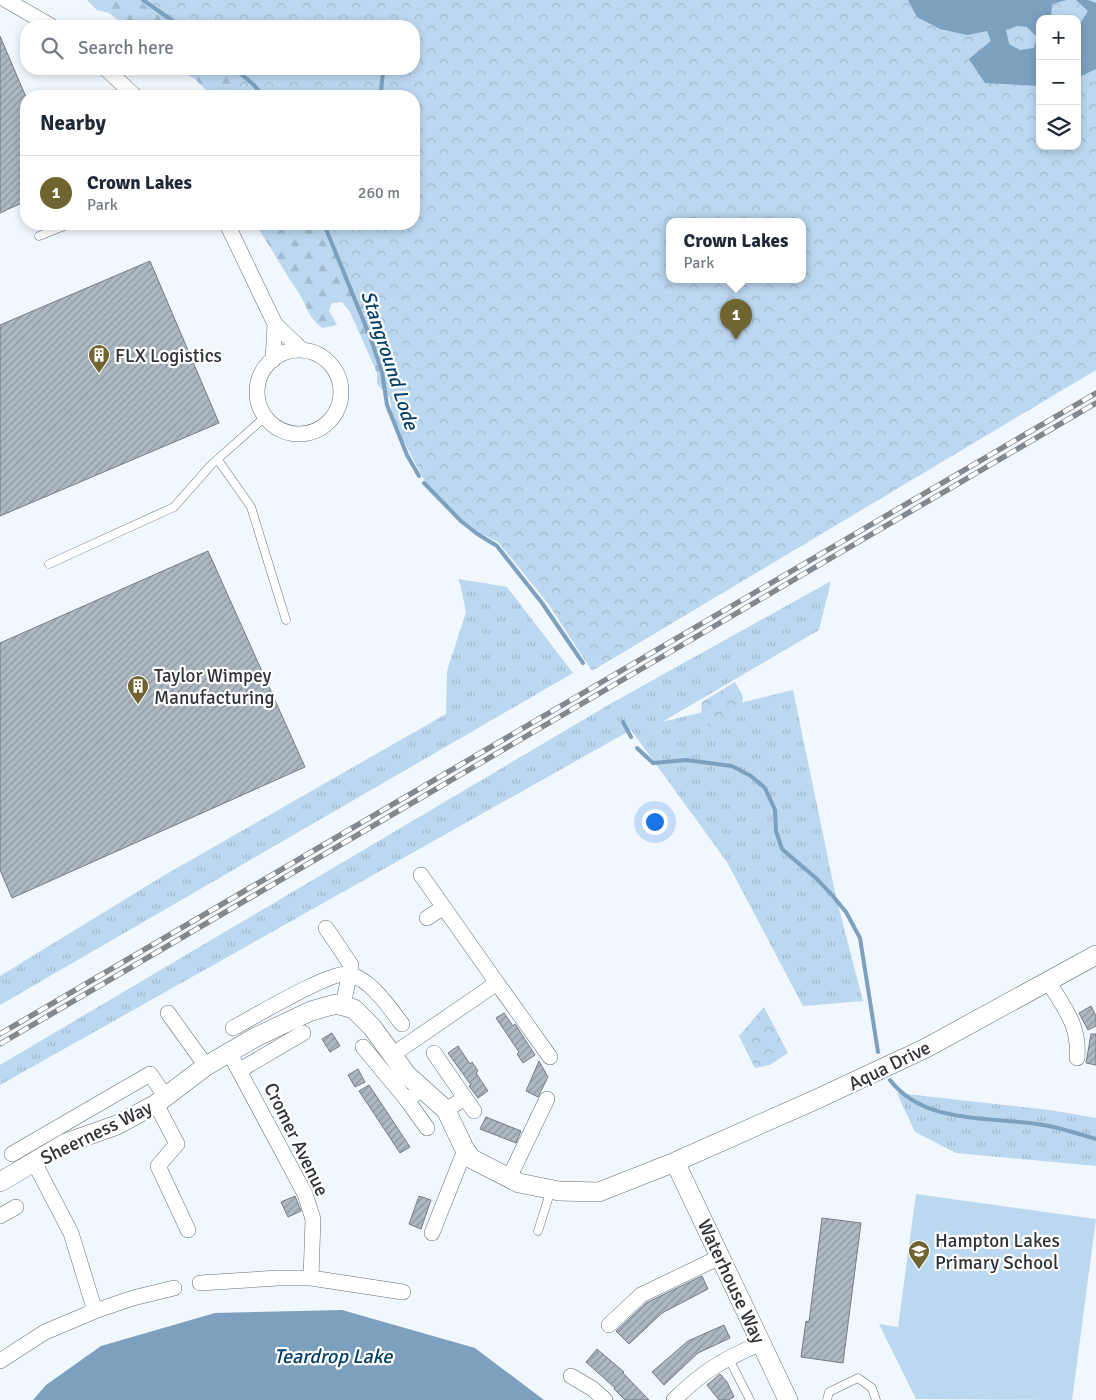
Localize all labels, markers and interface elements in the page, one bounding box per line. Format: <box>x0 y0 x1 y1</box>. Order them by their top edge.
map controls <box>1036 15 1081 150</box>
button: + <box>1036 15 1081 60</box>
search box <box>20 20 420 75</box>
icon: search <box>38 34 66 62</box>
text: Search here <box>78 36 174 60</box>
button: − <box>1036 60 1081 105</box>
button: layers <box>1036 105 1081 150</box>
text: Nearby <box>40 110 106 136</box>
text: Crown Lakes <box>87 171 192 195</box>
text: 1 <box>52 183 60 203</box>
text: 260 m <box>358 183 400 203</box>
text: Park <box>87 195 118 215</box>
popup <box>666 218 806 283</box>
text: Crown Lakes <box>684 229 788 253</box>
text: Park <box>684 253 714 273</box>
water label: Stanground Lode <box>355 287 424 434</box>
pin: 1 <box>720 299 752 340</box>
building icon: FLX Logistics <box>87 343 111 374</box>
place label: FLX Logistics <box>115 344 222 368</box>
place label: Taylor Wimpey Manufacturing <box>154 664 275 710</box>
building icon: Taylor Wimpey Manufacturing <box>126 674 150 705</box>
your location <box>642 809 668 835</box>
street label: Aqua Drive <box>845 1036 934 1096</box>
street label: Cromer Avenue <box>258 1079 334 1200</box>
street label: Sheerness Way <box>37 1095 156 1170</box>
street label: Waterhouse Way <box>692 1216 770 1347</box>
place label: Hampton Lakes Primary School <box>935 1229 1060 1275</box>
school or university icon: Hampton Lakes Primary School <box>907 1239 931 1270</box>
water label: Teardrop Lake <box>274 1344 393 1369</box>

